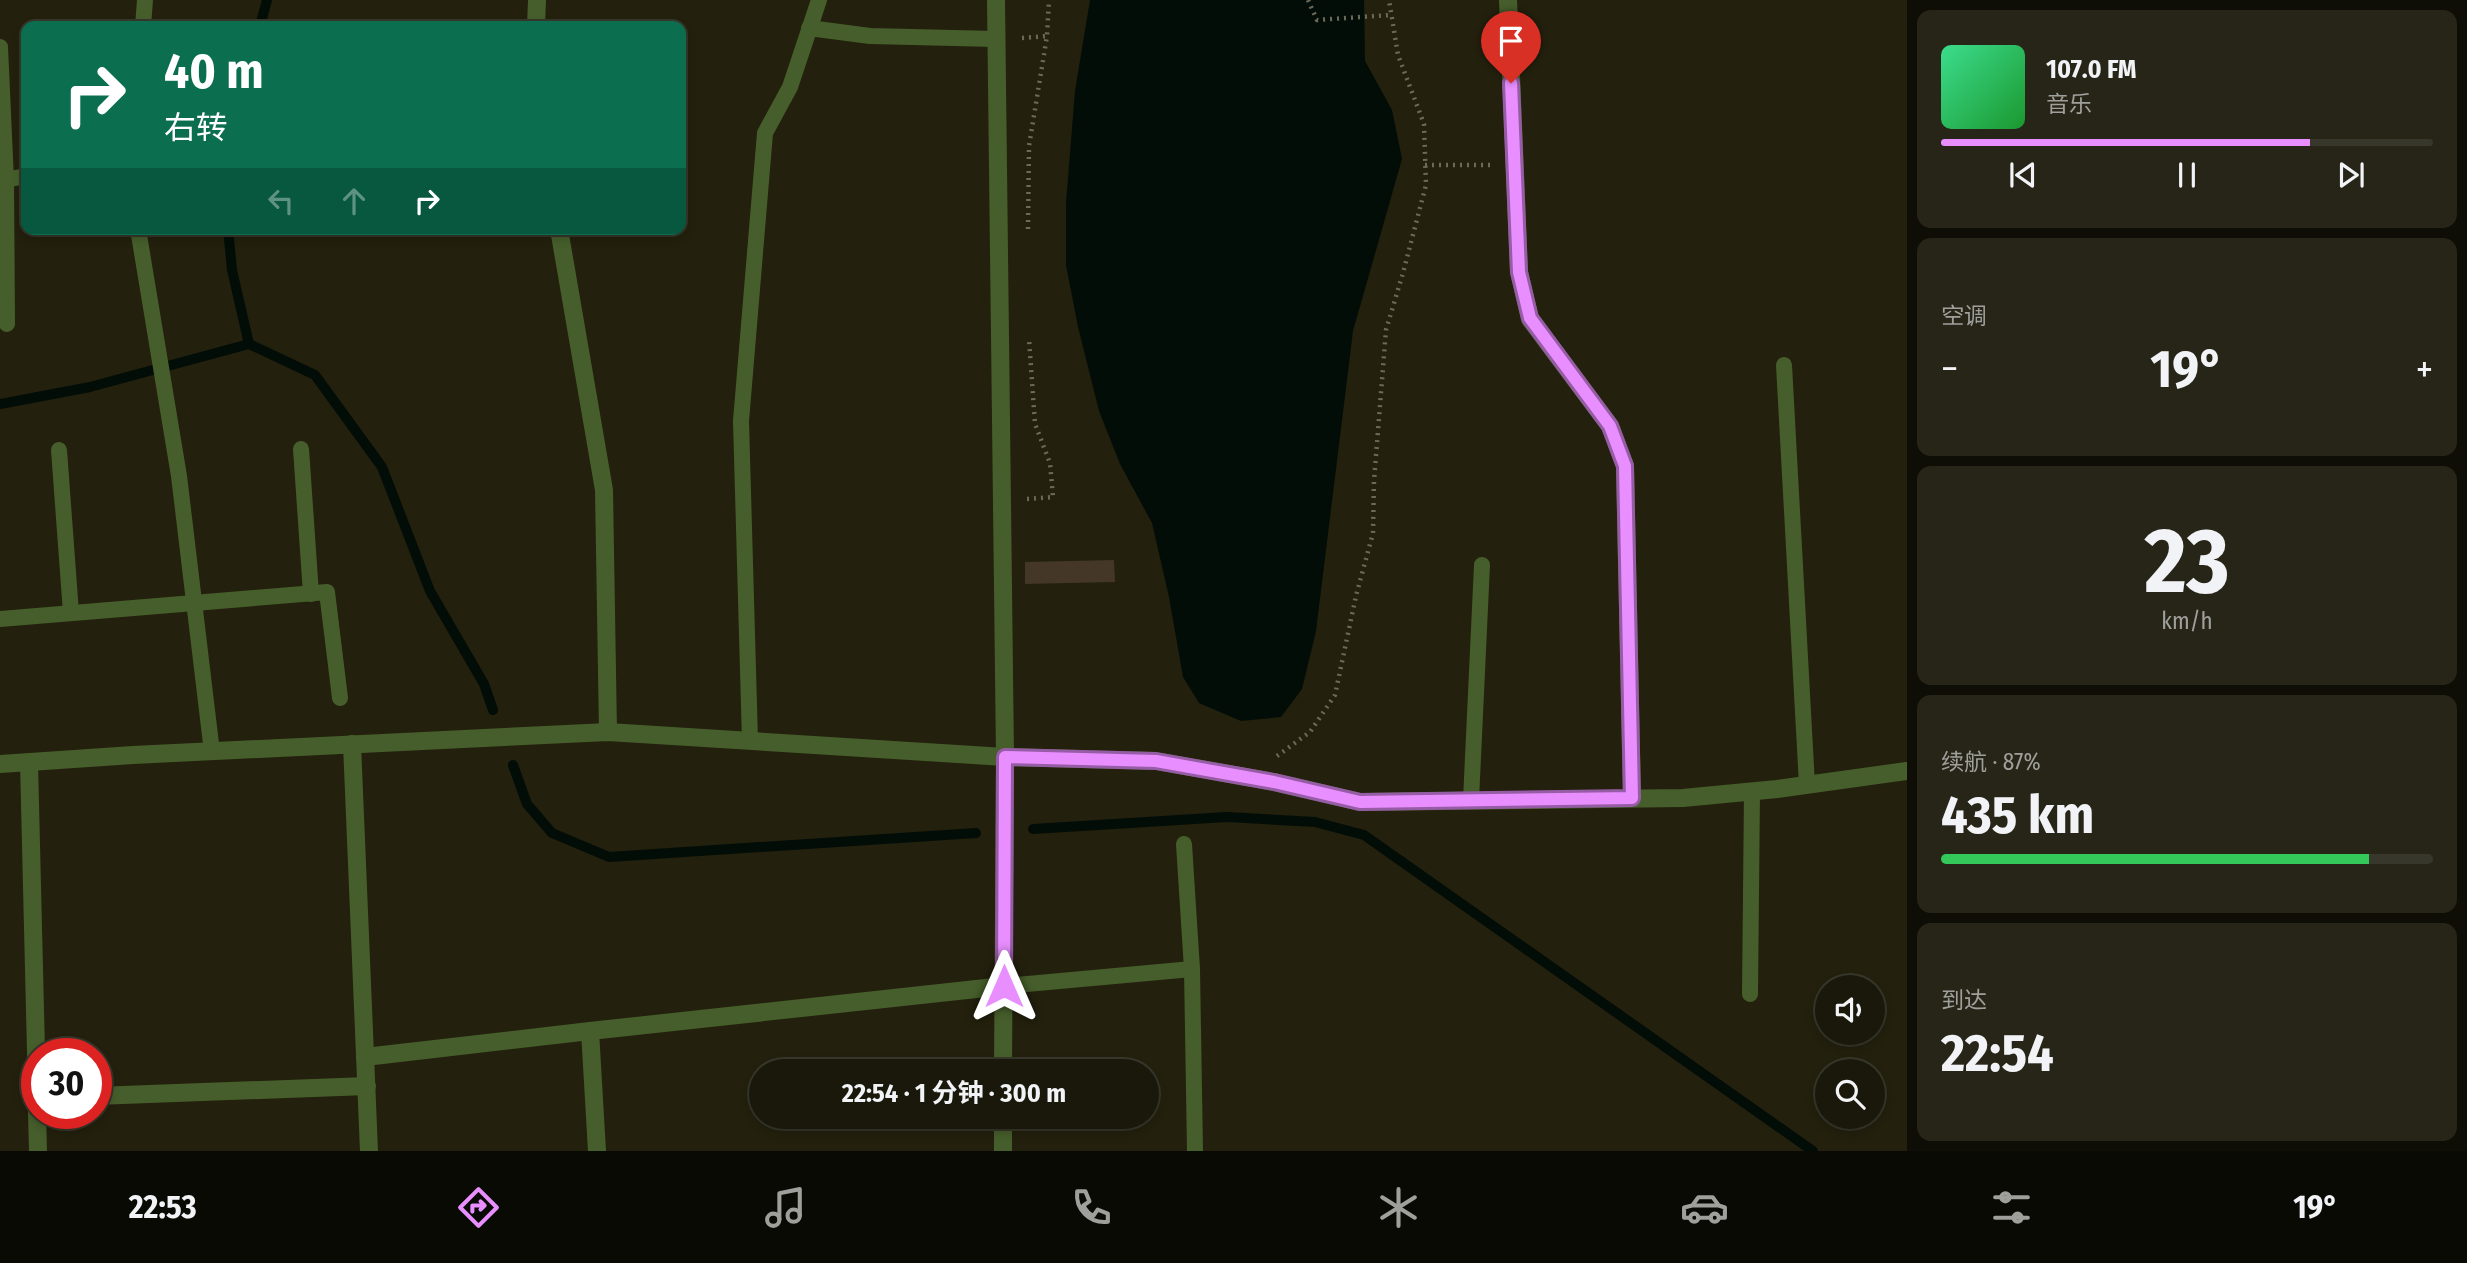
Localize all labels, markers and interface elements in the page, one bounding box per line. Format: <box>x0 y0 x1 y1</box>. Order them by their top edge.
pin <box>1481 11 1541 83</box>
icon: arrive <box>1492 22 1530 60</box>
text: 40 m <box>164 42 264 101</box>
icon: right <box>49 49 140 140</box>
text: 107.0 FM <box>2046 54 2137 85</box>
text: 音乐 <box>2046 90 2092 118</box>
text: 右转 <box>164 109 228 147</box>
icon: previous <box>2004 156 2042 194</box>
icon: pause <box>2168 156 2206 194</box>
icon: next <box>2332 156 2370 194</box>
icon: left <box>262 182 300 220</box>
icon: ahead <box>335 182 373 220</box>
icon: right <box>408 182 446 220</box>
text: 空调 <box>1941 302 1987 330</box>
text: 19° <box>2150 338 2224 401</box>
text: − <box>1941 346 1958 392</box>
text: + <box>2416 346 2433 392</box>
text: 23 <box>2144 507 2230 616</box>
text: km/h <box>2161 607 2213 635</box>
text: 续航 · 87% <box>1941 748 2041 776</box>
text: 435 km <box>1941 784 2094 847</box>
position arrow <box>967 949 1041 1023</box>
map controls <box>1815 975 1885 1129</box>
button: sound <box>1815 975 1885 1045</box>
text: 到达 <box>1941 986 1987 1014</box>
text: 22:54 <box>1941 1022 2054 1085</box>
speed limit sign: 30 <box>21 1038 112 1129</box>
button: search <box>1815 1059 1885 1129</box>
text: 22:54 · 1 分钟 · 300 m <box>842 1078 1066 1109</box>
icon: directions <box>454 1183 503 1232</box>
icon: music <box>761 1183 810 1232</box>
icon: phone <box>1067 1183 1116 1232</box>
icon: climate <box>1374 1183 1423 1232</box>
icon: car <box>1680 1183 1729 1232</box>
icon: filters <box>1987 1183 2036 1232</box>
text: 22:53 <box>129 1188 197 1226</box>
text: 19° <box>2293 1188 2338 1226</box>

